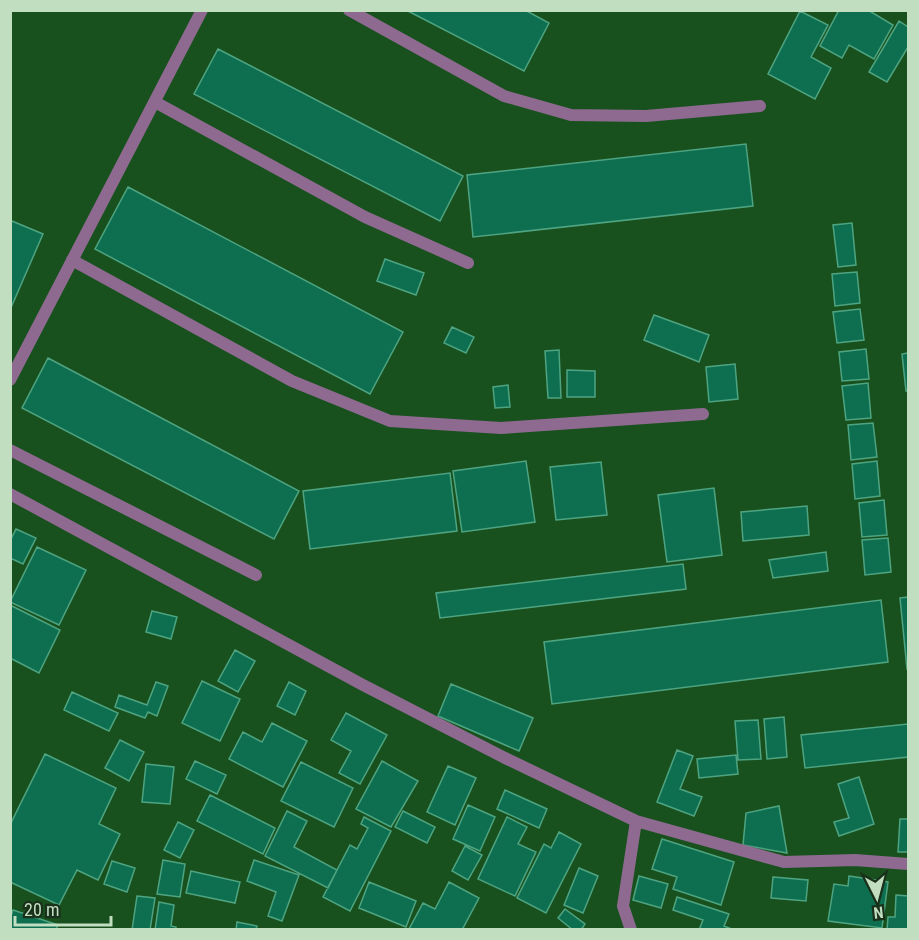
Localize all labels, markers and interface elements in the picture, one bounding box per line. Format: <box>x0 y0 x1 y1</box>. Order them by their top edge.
north arrow <box>847 868 907 928</box>
scale bar <box>15 889 111 927</box>
text: 20 m <box>24 899 59 920</box>
text: N <box>873 902 884 922</box>

